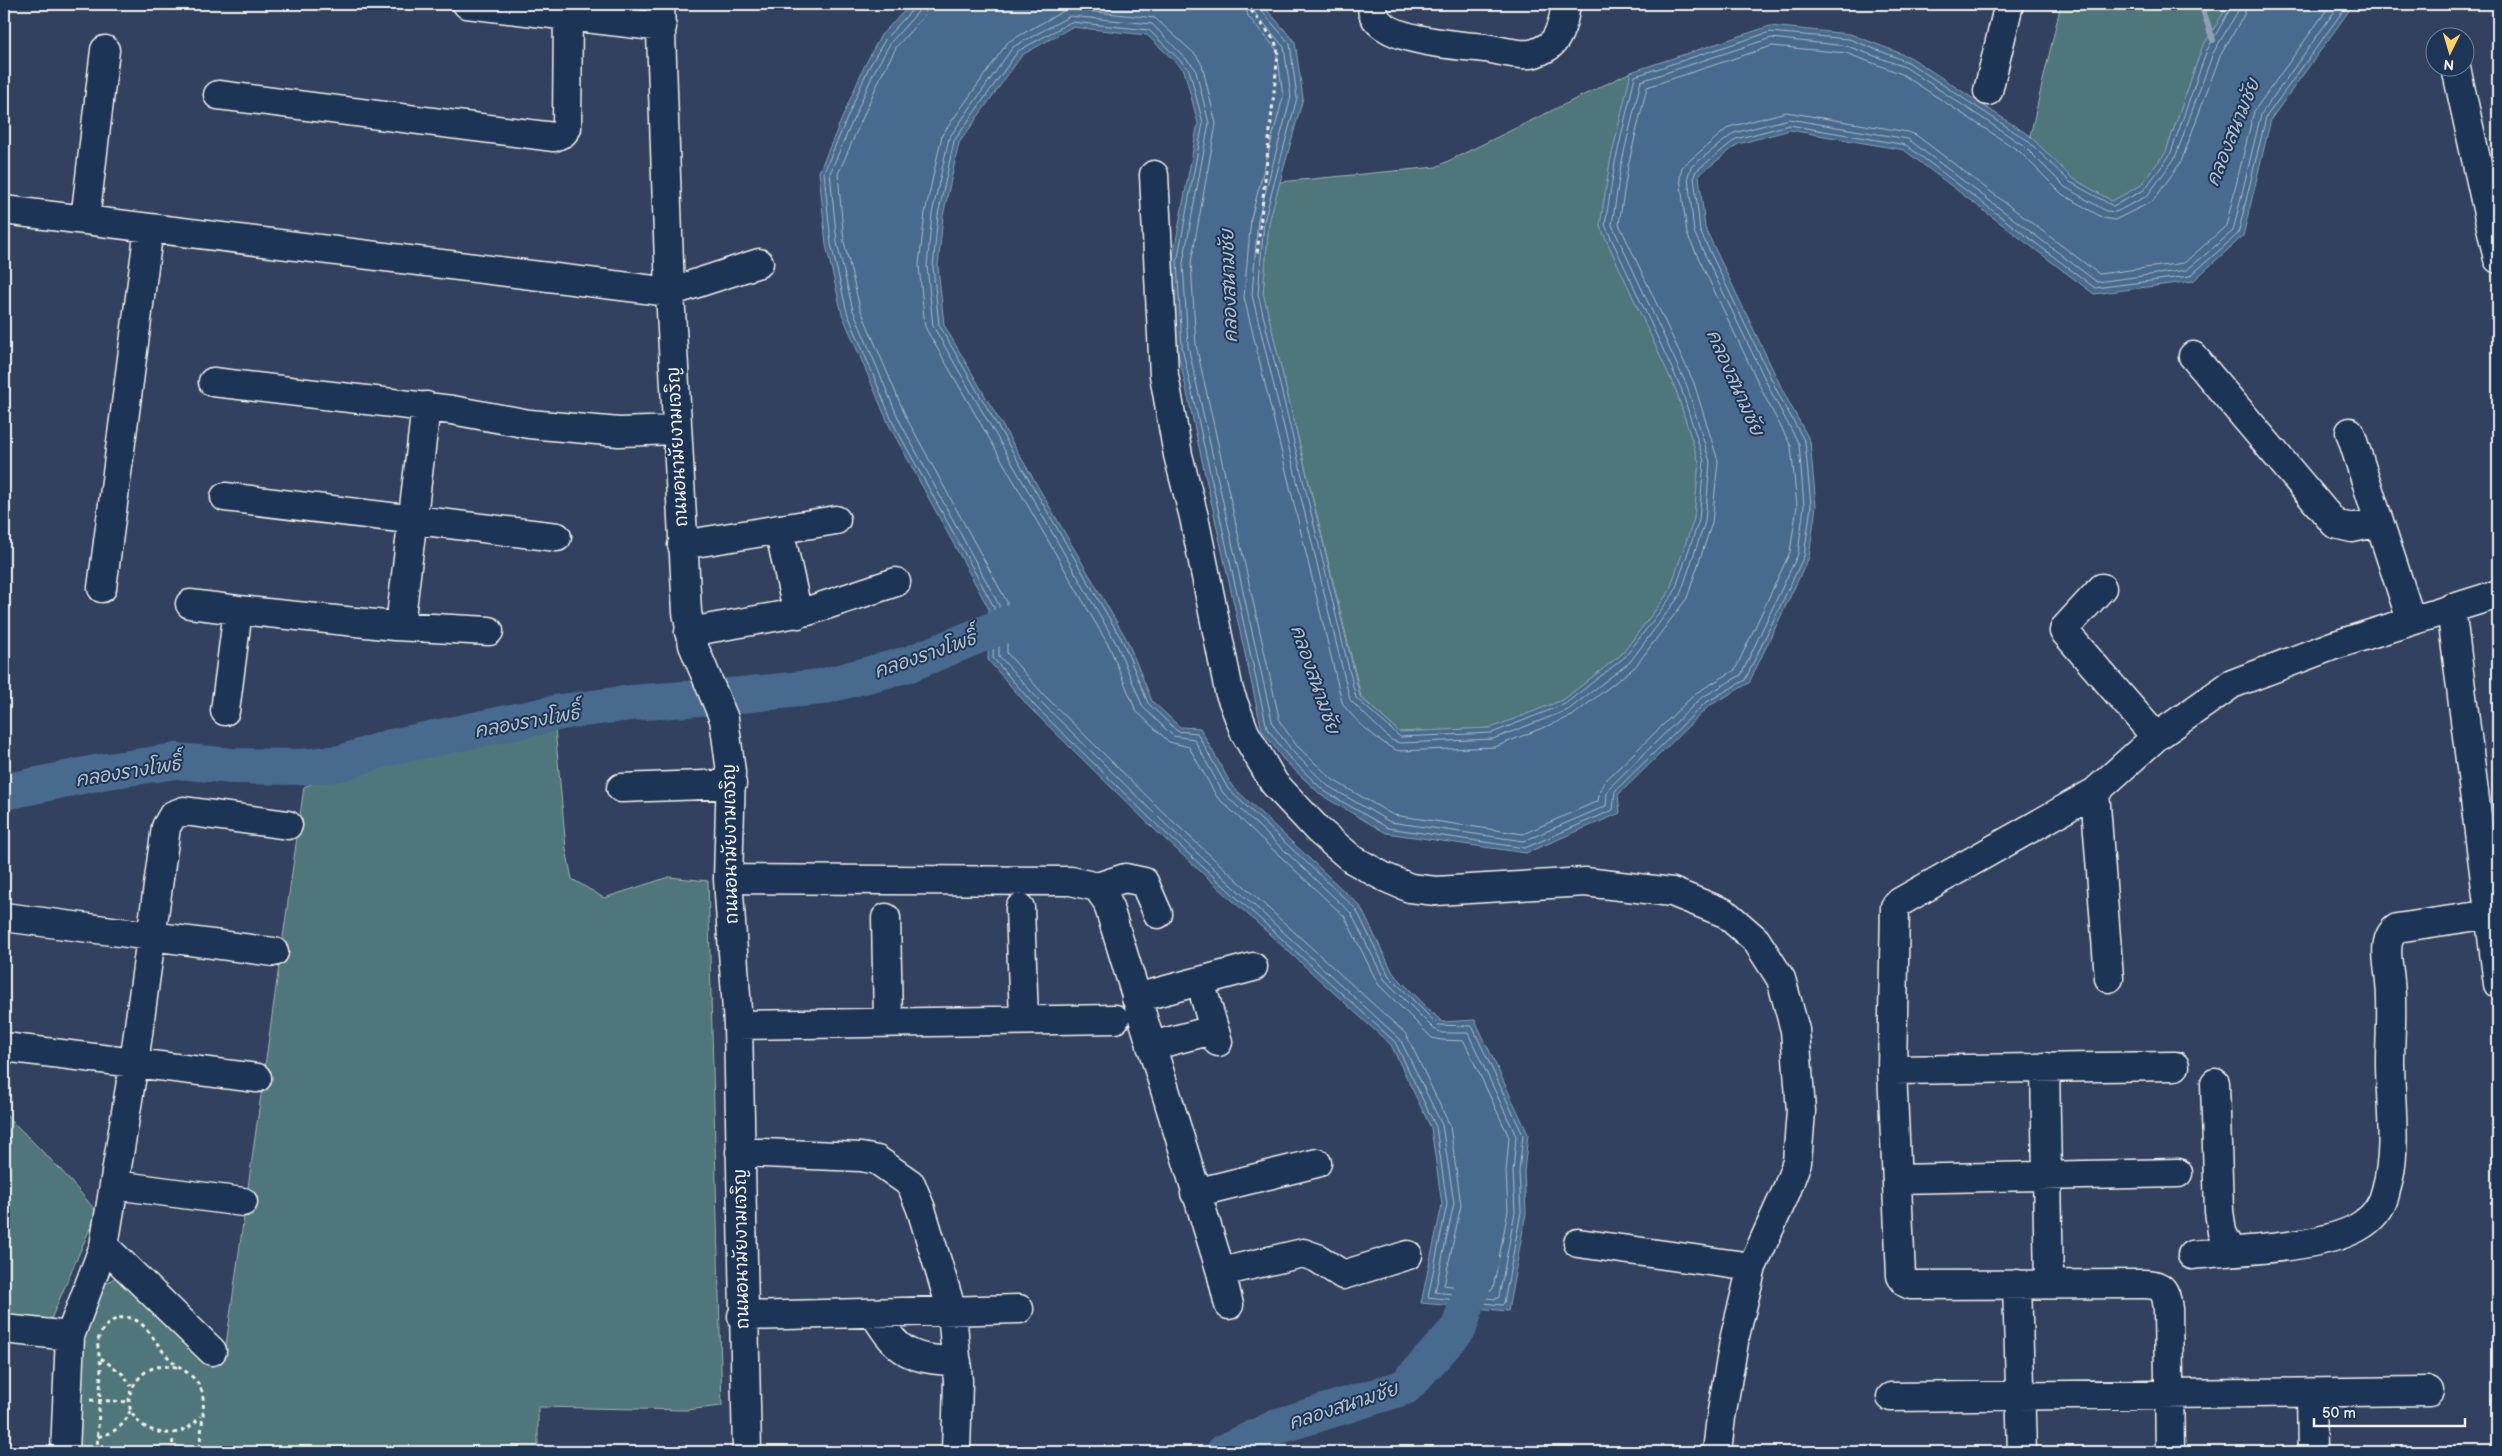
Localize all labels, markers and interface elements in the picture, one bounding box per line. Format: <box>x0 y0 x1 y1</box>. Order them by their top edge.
north arrow <box>2424 28 2474 78</box>
text: N <box>2443 56 2455 73</box>
water label: คลองสนามชัย <box>2201 74 2266 189</box>
water label: คลองสนามชัย <box>1216 227 1243 343</box>
water label: คลองสนามชัย <box>1701 326 1769 440</box>
street label: ถนนอนามัยงามเจริญ <box>662 366 692 528</box>
water label: คลองรางโพธิ์ <box>869 620 985 684</box>
water label: คลองสนามชัย <box>1285 622 1344 738</box>
water label: คลองรางโพธิ์ <box>472 695 587 743</box>
water label: คลองรางโพธิ์ <box>73 746 188 792</box>
street label: ถนนอนามัยงามเจริญ <box>718 764 742 924</box>
street label: ถนนอนามัยงามเจริญ <box>729 1169 753 1329</box>
water label: คลองสนามชัย <box>1286 1378 1402 1435</box>
scale bar <box>2314 1396 2466 1428</box>
text: 50 m <box>2322 1404 2356 1423</box>

